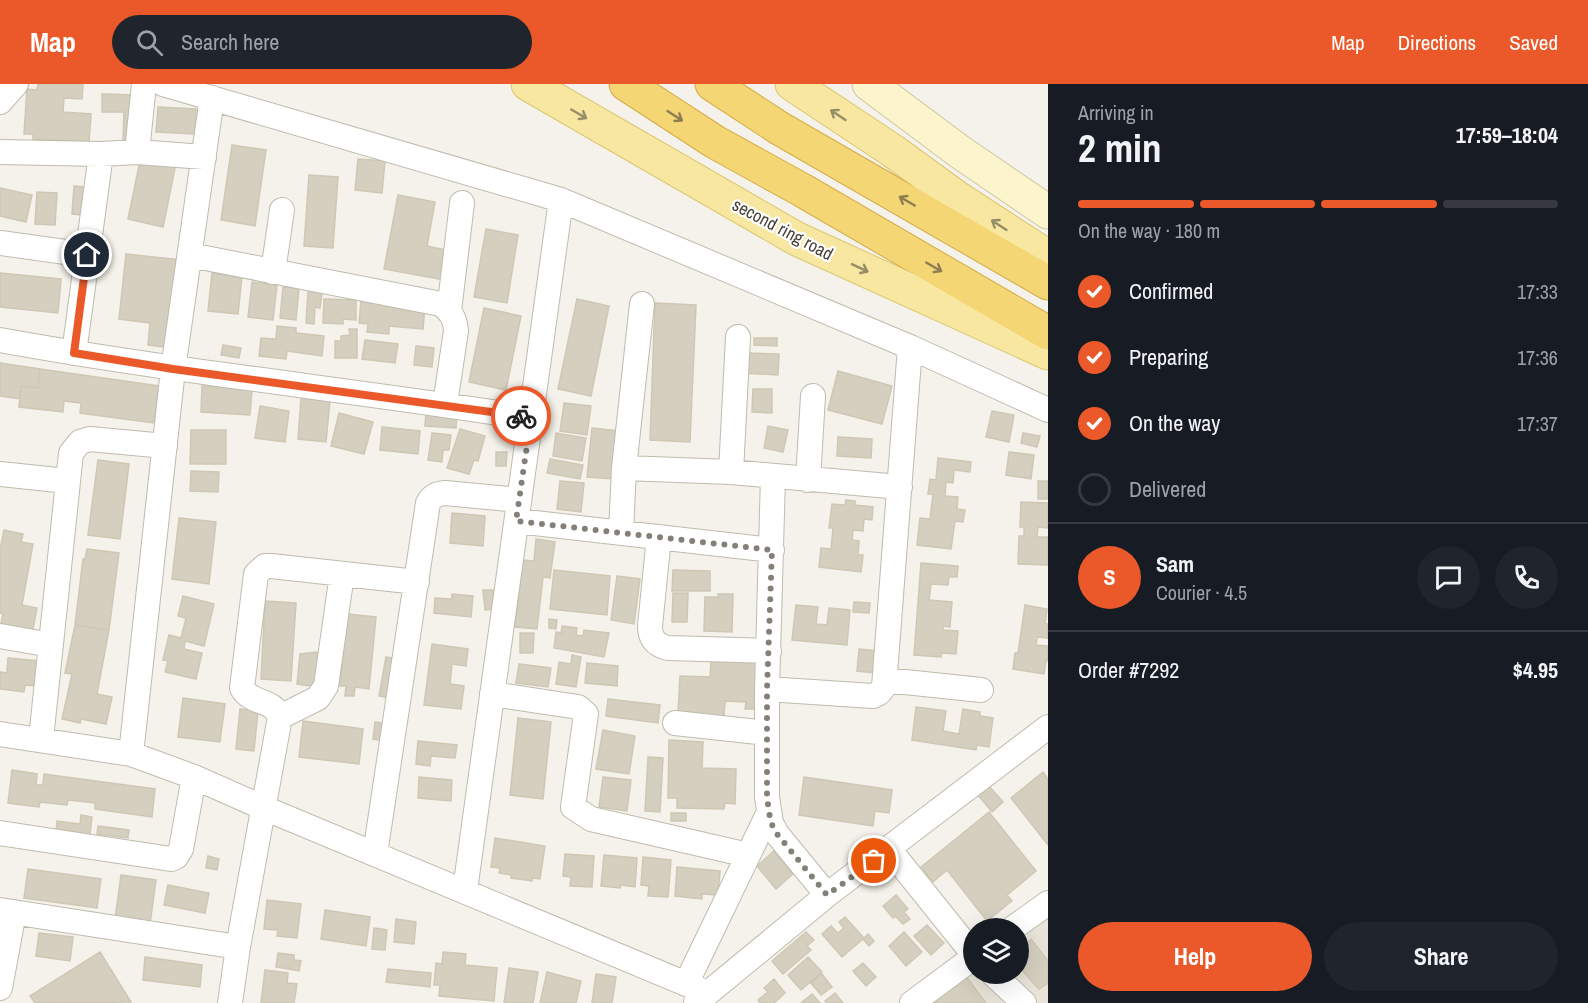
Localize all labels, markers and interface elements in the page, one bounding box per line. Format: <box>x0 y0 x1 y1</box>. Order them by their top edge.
search box <box>112 15 532 69</box>
text: Map <box>30 23 76 61</box>
icon: search <box>133 26 166 59</box>
text: Search here <box>181 27 279 57</box>
text: Map <box>1331 28 1365 57</box>
text: Directions <box>1398 28 1476 57</box>
text: Saved <box>1509 28 1558 57</box>
text: Arriving in <box>1078 99 1154 126</box>
one-way arrow <box>570 108 587 120</box>
one-way arrow <box>831 109 847 121</box>
one-way arrow <box>666 110 683 122</box>
text: 17:59–18:04 <box>1456 120 1558 150</box>
text: 2 min <box>1078 122 1162 174</box>
street label: second ring road <box>728 192 838 266</box>
one-way arrow <box>898 195 916 206</box>
text: On the way · 180 m <box>1078 217 1220 244</box>
one-way arrow <box>991 219 1008 231</box>
pin <box>61 229 112 280</box>
icon: home <box>70 238 103 271</box>
one-way arrow <box>925 262 942 274</box>
one-way arrow <box>850 263 868 275</box>
icon: check <box>1078 275 1111 308</box>
text: Confirmed <box>1129 276 1213 306</box>
text: 17:33 <box>1517 278 1558 305</box>
icon: check <box>1078 341 1111 374</box>
text: Preparing <box>1129 342 1208 372</box>
text: 17:36 <box>1517 344 1558 371</box>
courier <box>491 386 551 446</box>
icon: bike <box>505 400 538 433</box>
icon: check <box>1078 407 1111 440</box>
text: On the way <box>1129 408 1220 438</box>
text: 17:37 <box>1517 410 1558 437</box>
text: Delivered <box>1129 474 1206 504</box>
button: chat <box>1417 546 1480 609</box>
button: phone <box>1495 546 1558 609</box>
text: Sam <box>1156 549 1194 579</box>
text: S <box>1103 562 1116 592</box>
text: Courier · 4.5 <box>1156 579 1247 606</box>
text: Order #7292 <box>1078 655 1179 685</box>
text: $4.95 <box>1513 655 1558 685</box>
pin <box>848 835 899 886</box>
icon: bag <box>857 844 890 877</box>
map controls <box>963 918 1029 984</box>
button: layers <box>963 918 1029 984</box>
button: Help <box>1078 922 1312 991</box>
button: Share <box>1324 922 1558 991</box>

